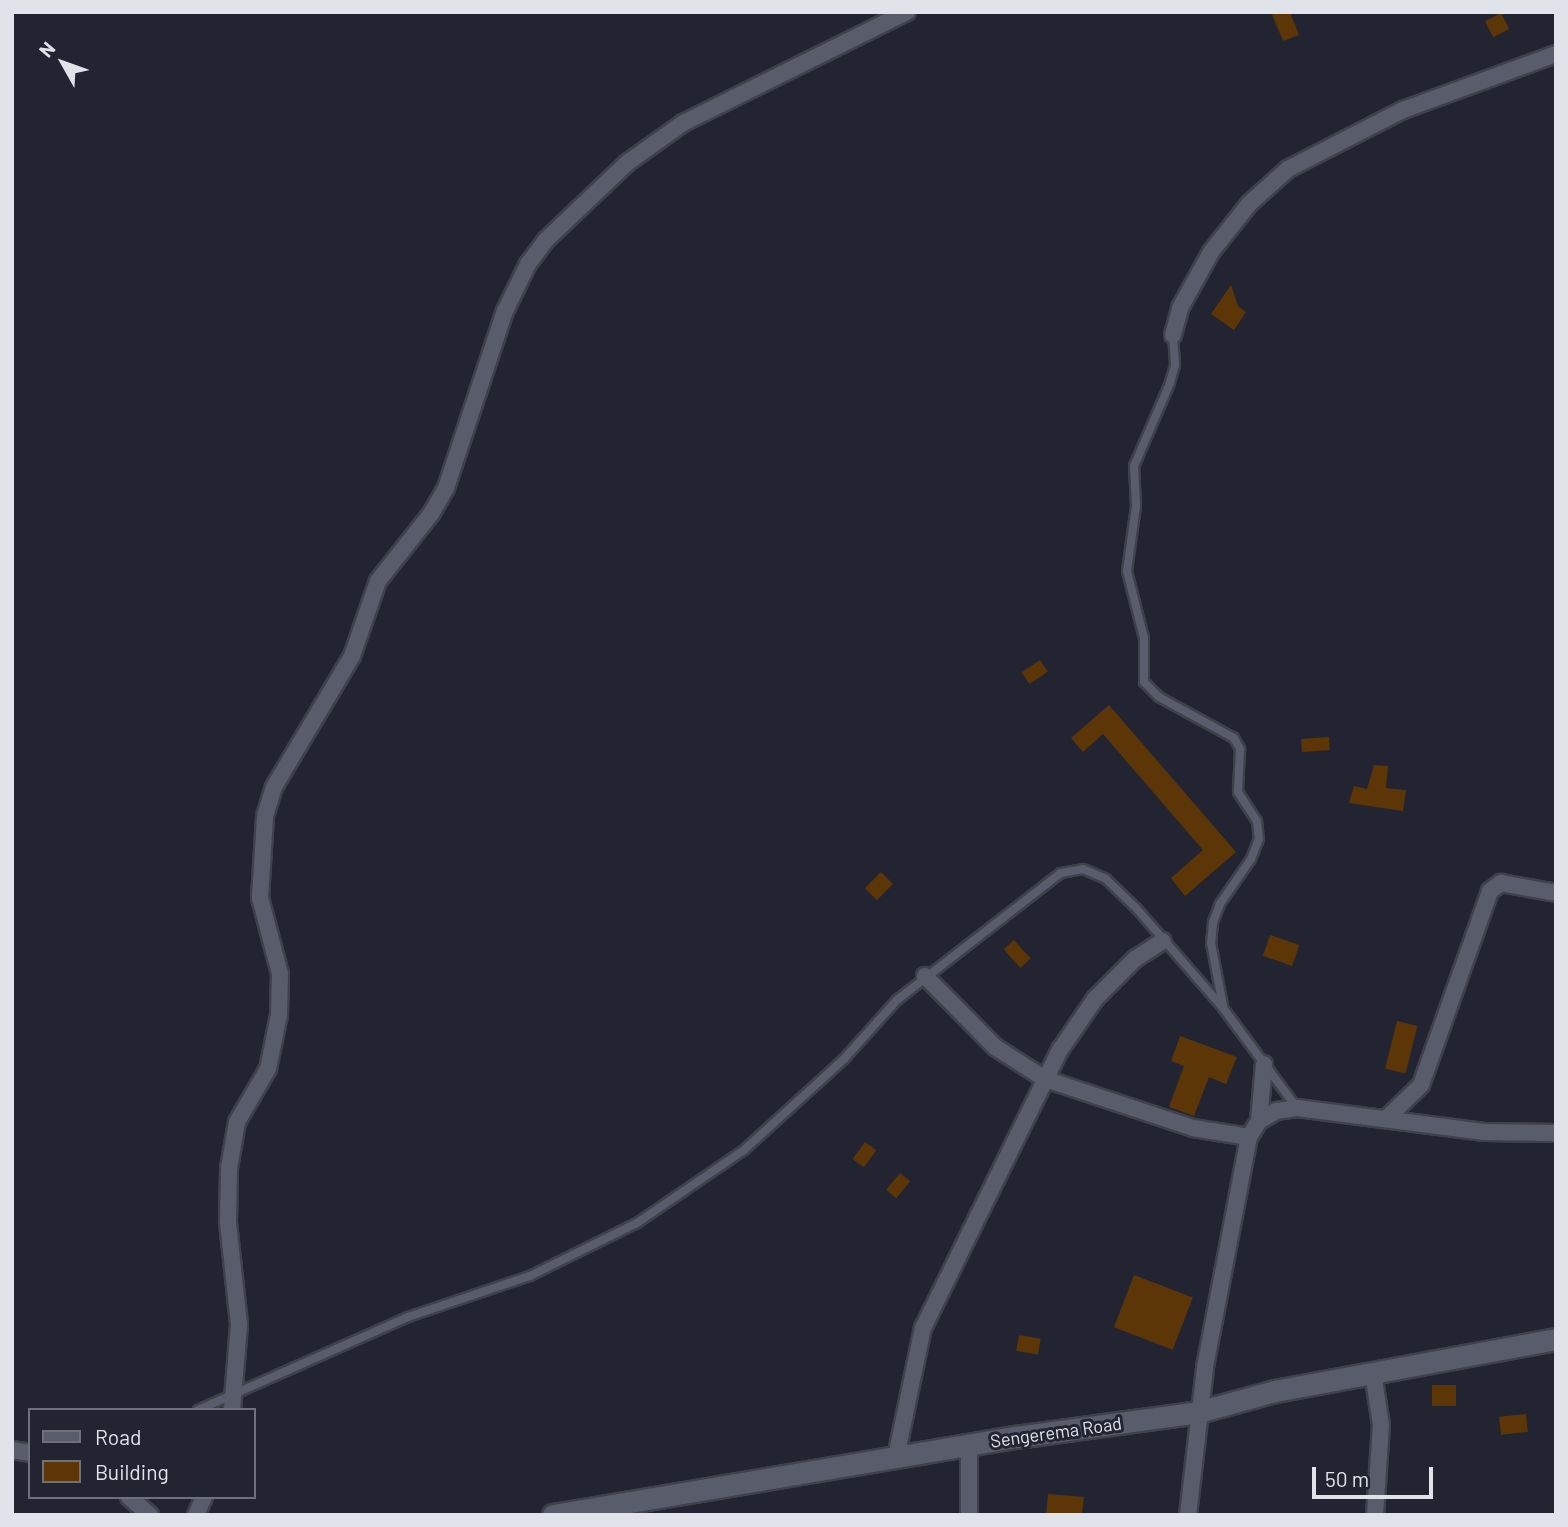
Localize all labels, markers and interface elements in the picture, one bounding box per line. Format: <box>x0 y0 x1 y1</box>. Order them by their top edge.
north arrow <box>28 28 98 98</box>
text: N <box>34 37 59 61</box>
legend <box>28 1408 256 1499</box>
street label: Sengerema Road <box>989 1412 1123 1452</box>
text: Road <box>95 1424 141 1449</box>
scale bar <box>1316 1454 1437 1498</box>
text: Building <box>95 1459 169 1484</box>
text: 50 m <box>1325 1466 1369 1491</box>

